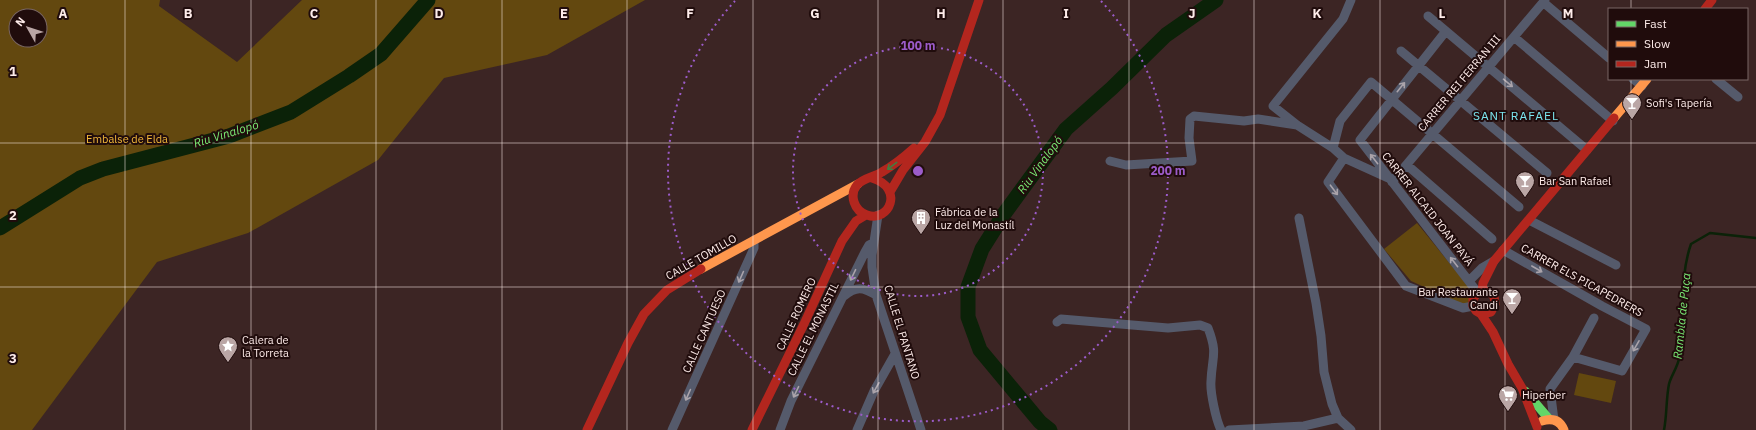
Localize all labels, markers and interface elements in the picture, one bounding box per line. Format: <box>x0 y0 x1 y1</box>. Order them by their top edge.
text: A <box>59 5 68 22</box>
text: B <box>184 5 193 22</box>
text: C <box>310 5 319 22</box>
text: D <box>434 5 444 22</box>
text: E <box>560 5 568 22</box>
text: F <box>686 5 694 22</box>
text: G <box>810 5 820 22</box>
text: H <box>936 5 946 22</box>
text: I <box>1063 5 1069 22</box>
text: J <box>1188 5 1196 22</box>
text: K <box>1312 5 1322 22</box>
text: L <box>1439 5 1446 22</box>
text: M <box>1563 5 1573 22</box>
north arrow <box>8 8 48 48</box>
legend <box>1608 8 1748 80</box>
text: N <box>12 14 28 29</box>
text: Fast <box>1644 16 1667 31</box>
street label: CARRER REI FERRAN III <box>1415 32 1503 134</box>
text: Slow <box>1644 36 1670 51</box>
text: 100 m <box>900 38 936 53</box>
text: Jam <box>1644 56 1667 71</box>
text: 1 <box>9 63 17 80</box>
one-way arrow <box>1503 79 1514 88</box>
one-way arrow <box>1397 82 1406 93</box>
bar icon: Sofi's Tapería <box>1621 92 1643 120</box>
place label: Sofi's Tapería <box>1646 96 1712 110</box>
district label: SANT RAFAEL <box>1473 108 1559 123</box>
water label: Riu Vinalopó <box>191 116 261 151</box>
park label: Embalse de Elda <box>86 132 168 146</box>
water label: Riu Vinalopó <box>1014 133 1066 196</box>
street label: CARRER ALCAID JOAN PAYÁ <box>1379 149 1477 269</box>
one-way arrow <box>1370 153 1379 164</box>
one-way arrow <box>886 161 897 170</box>
text: 200 m <box>1150 163 1186 178</box>
centre of rings <box>911 164 925 178</box>
bar icon: Bar San Rafael <box>1514 170 1536 198</box>
place label: Bar San Rafael <box>1539 174 1611 188</box>
one-way arrow <box>1330 185 1338 196</box>
place label: Fábrica de la Luz del Monastíl <box>935 205 1014 232</box>
text: 2 <box>9 207 17 224</box>
building icon: Fábrica de la Luz del Monastíl <box>910 207 932 235</box>
street label: CALLE TOMILLO <box>663 231 739 283</box>
street label: CARRER ELS PICAPEDRERS <box>1519 241 1645 319</box>
one-way arrow <box>1450 256 1458 267</box>
one-way arrow <box>1531 266 1543 274</box>
one-way arrow <box>849 269 856 281</box>
one-way arrow <box>737 270 744 282</box>
water label: Rambla de Puça <box>1670 272 1693 360</box>
street label: CALLE ROMERO <box>773 275 819 353</box>
street label: CALLE EL MONASTIL <box>784 279 842 378</box>
street label: CALLE EL PANTANO <box>881 283 923 381</box>
place label: Bar Restaurante Candi <box>1418 285 1498 312</box>
street label: CALLE CANTUESO <box>679 287 729 375</box>
bar icon: Bar Restaurante Candi <box>1501 287 1523 315</box>
place label: Calera de la Torreta <box>242 333 289 360</box>
place icon: Calera de la Torreta <box>217 335 239 363</box>
one-way arrow <box>1632 340 1640 352</box>
text: 3 <box>9 350 17 367</box>
one-way arrow <box>872 381 879 393</box>
supermarket icon: Hiperber <box>1497 384 1519 412</box>
one-way arrow <box>792 386 799 398</box>
place label: Hiperber <box>1522 388 1565 402</box>
one-way arrow <box>684 389 691 401</box>

